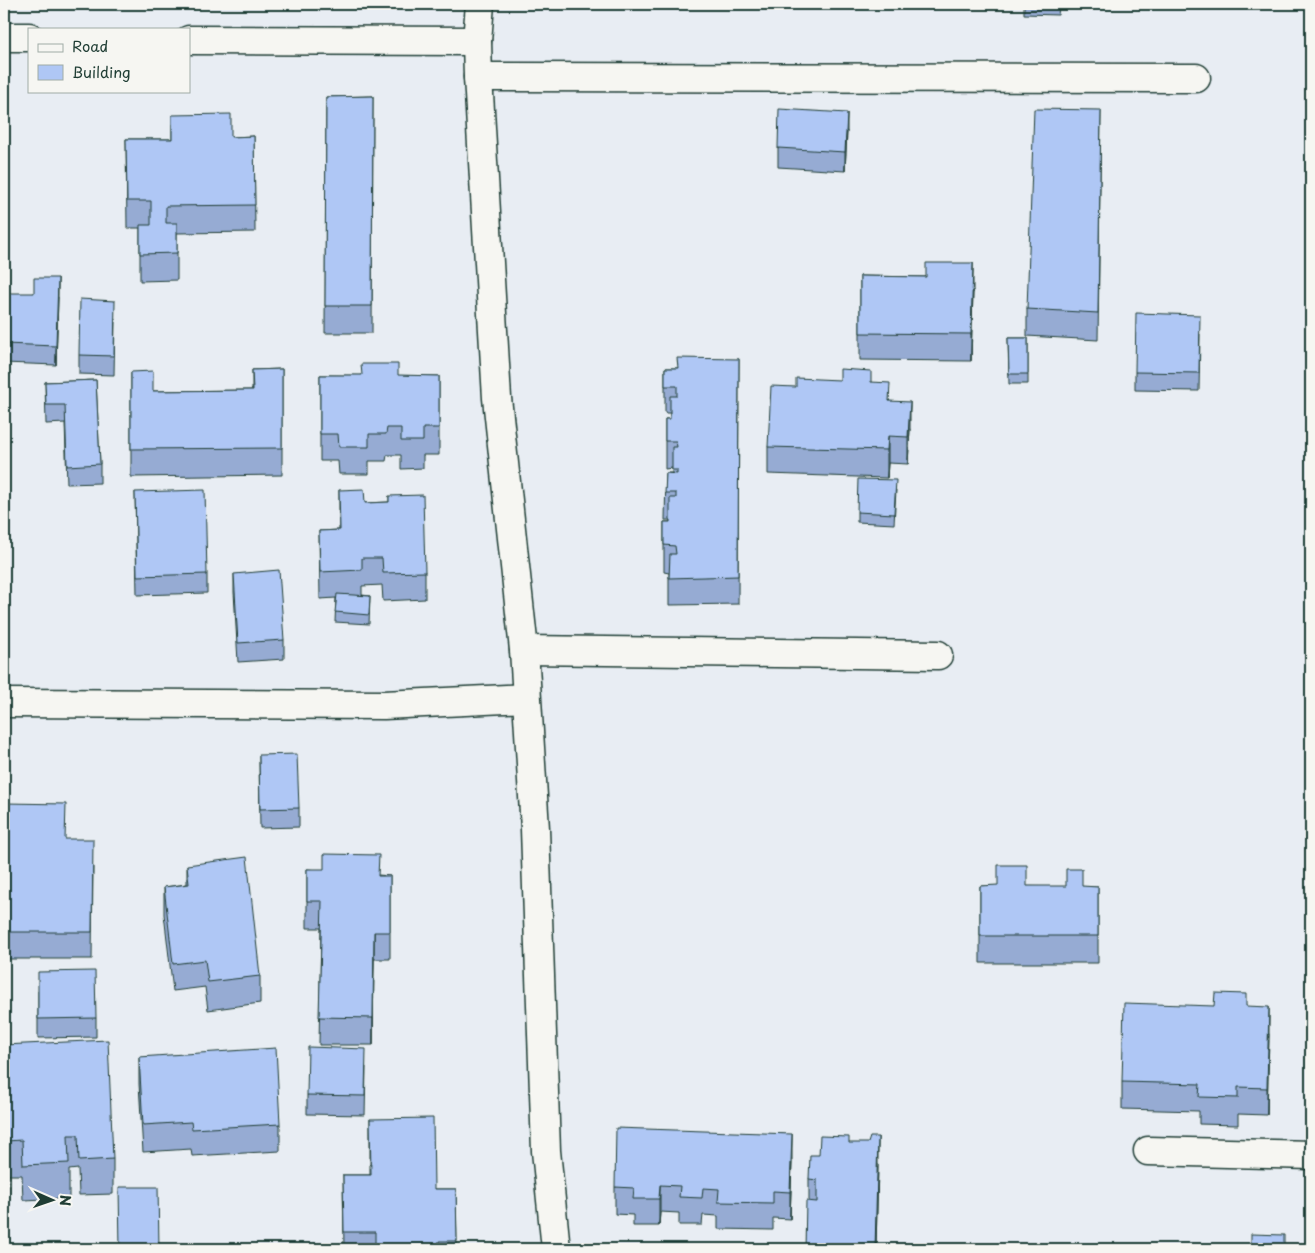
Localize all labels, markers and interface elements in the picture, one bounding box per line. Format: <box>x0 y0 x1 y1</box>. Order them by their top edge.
legend <box>28 28 190 92</box>
text: Road <box>72 34 108 57</box>
text: Building <box>72 60 131 83</box>
north arrow <box>28 1176 78 1226</box>
text: N <box>55 1195 76 1206</box>

